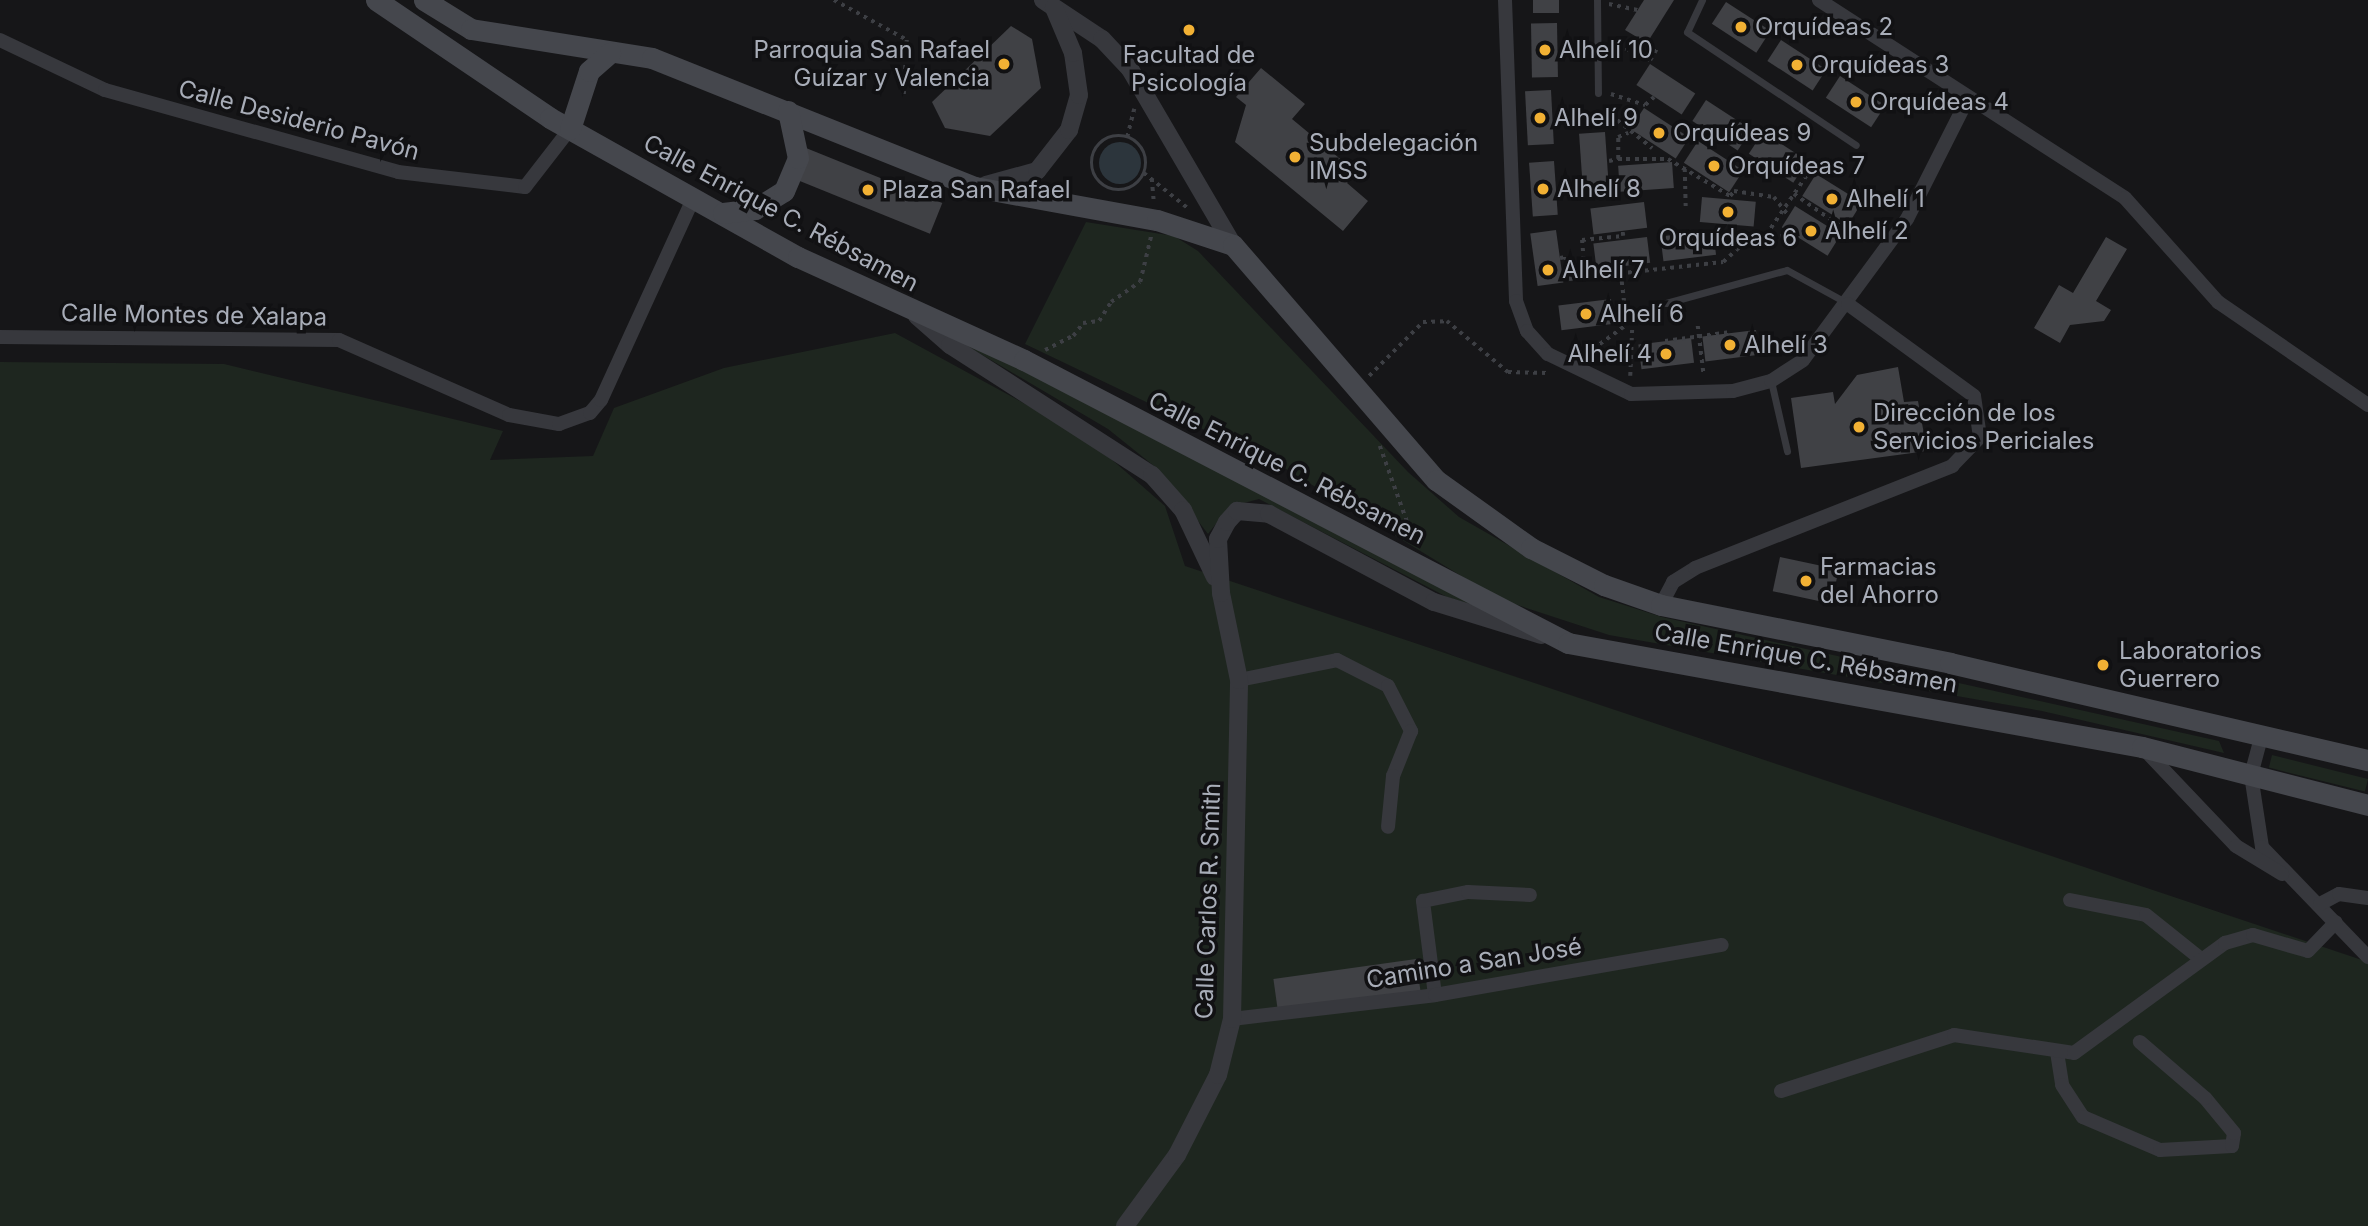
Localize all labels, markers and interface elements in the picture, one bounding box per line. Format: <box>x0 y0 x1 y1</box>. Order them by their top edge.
place label: Orquídeas 2 <box>1755 13 1893 41</box>
marker: Orquídeas 2 <box>1733 19 1749 35</box>
marker: Facultad de Psicología <box>1181 22 1197 38</box>
place label: Parroquia San Rafael Guízar y Valencia <box>753 36 990 92</box>
place label: Alhelí 10 <box>1559 36 1653 64</box>
place label: Facultad de Psicología <box>1123 41 1255 97</box>
marker: Alhelí 10 <box>1537 42 1553 58</box>
place label: Orquídeas 3 <box>1811 51 1949 79</box>
marker: Parroquia San Rafael Guízar y Valencia <box>996 56 1012 72</box>
marker: Orquídeas 3 <box>1789 57 1805 73</box>
street label: Calle Desiderio Pavón <box>175 74 423 166</box>
place label: Orquídeas 4 <box>1870 88 2009 116</box>
marker: Orquídeas 4 <box>1848 94 1864 110</box>
place label: Alhelí 9 <box>1554 104 1638 132</box>
marker: Alhelí 9 <box>1532 110 1548 126</box>
place label: Orquídeas 9 <box>1673 119 1811 147</box>
marker: Orquídeas 9 <box>1651 125 1667 141</box>
street label: Calle Enrique C. Rébsamen <box>639 128 923 298</box>
place label: Subdelegación IMSS <box>1309 129 1478 185</box>
marker: Subdelegación IMSS <box>1287 149 1303 165</box>
place label: Orquídeas 7 <box>1728 152 1865 180</box>
marker: Orquídeas 7 <box>1706 158 1722 174</box>
place label: Alhelí 8 <box>1557 175 1641 203</box>
place label: Plaza San Rafael <box>882 176 1070 204</box>
marker: Alhelí 8 <box>1535 181 1551 197</box>
marker: Plaza San Rafael <box>860 182 876 198</box>
place label: Alhelí 1 <box>1846 185 1925 213</box>
marker: Alhelí 1 <box>1824 191 1840 207</box>
marker: Orquídeas 6 <box>1720 204 1736 220</box>
place label: Alhelí 2 <box>1825 217 1909 245</box>
marker: Alhelí 2 <box>1803 223 1819 239</box>
place label: Orquídeas 6 <box>1659 224 1797 252</box>
place label: Alhelí 7 <box>1562 256 1645 284</box>
marker: Alhelí 7 <box>1540 262 1556 278</box>
street label: Calle Montes de Xalapa <box>61 298 327 332</box>
place label: Alhelí 6 <box>1600 300 1684 328</box>
marker: Alhelí 6 <box>1578 306 1594 322</box>
place label: Alhelí 3 <box>1744 331 1828 359</box>
marker: Alhelí 3 <box>1722 337 1738 353</box>
place label: Alhelí 4 <box>1568 340 1652 368</box>
marker: Alhelí 4 <box>1658 346 1674 362</box>
street label: Calle Enrique C. Rébsamen <box>1144 385 1430 551</box>
place label: Dirección de los Servicios Periciales <box>1873 399 2094 455</box>
marker: Dirección de los Servicios Periciales <box>1851 419 1867 435</box>
place label: Farmacias del Ahorro <box>1820 553 1939 609</box>
marker: Farmacias del Ahorro <box>1798 573 1814 589</box>
street label: Calle Enrique C. Rébsamen <box>1652 617 1960 699</box>
place label: Laboratorios Guerrero <box>2119 637 2262 693</box>
marker: Laboratorios Guerrero <box>2093 655 2113 675</box>
street label: Calle Carlos R. Smith <box>1189 782 1227 1020</box>
street label: Camino a San José <box>1364 932 1584 994</box>

